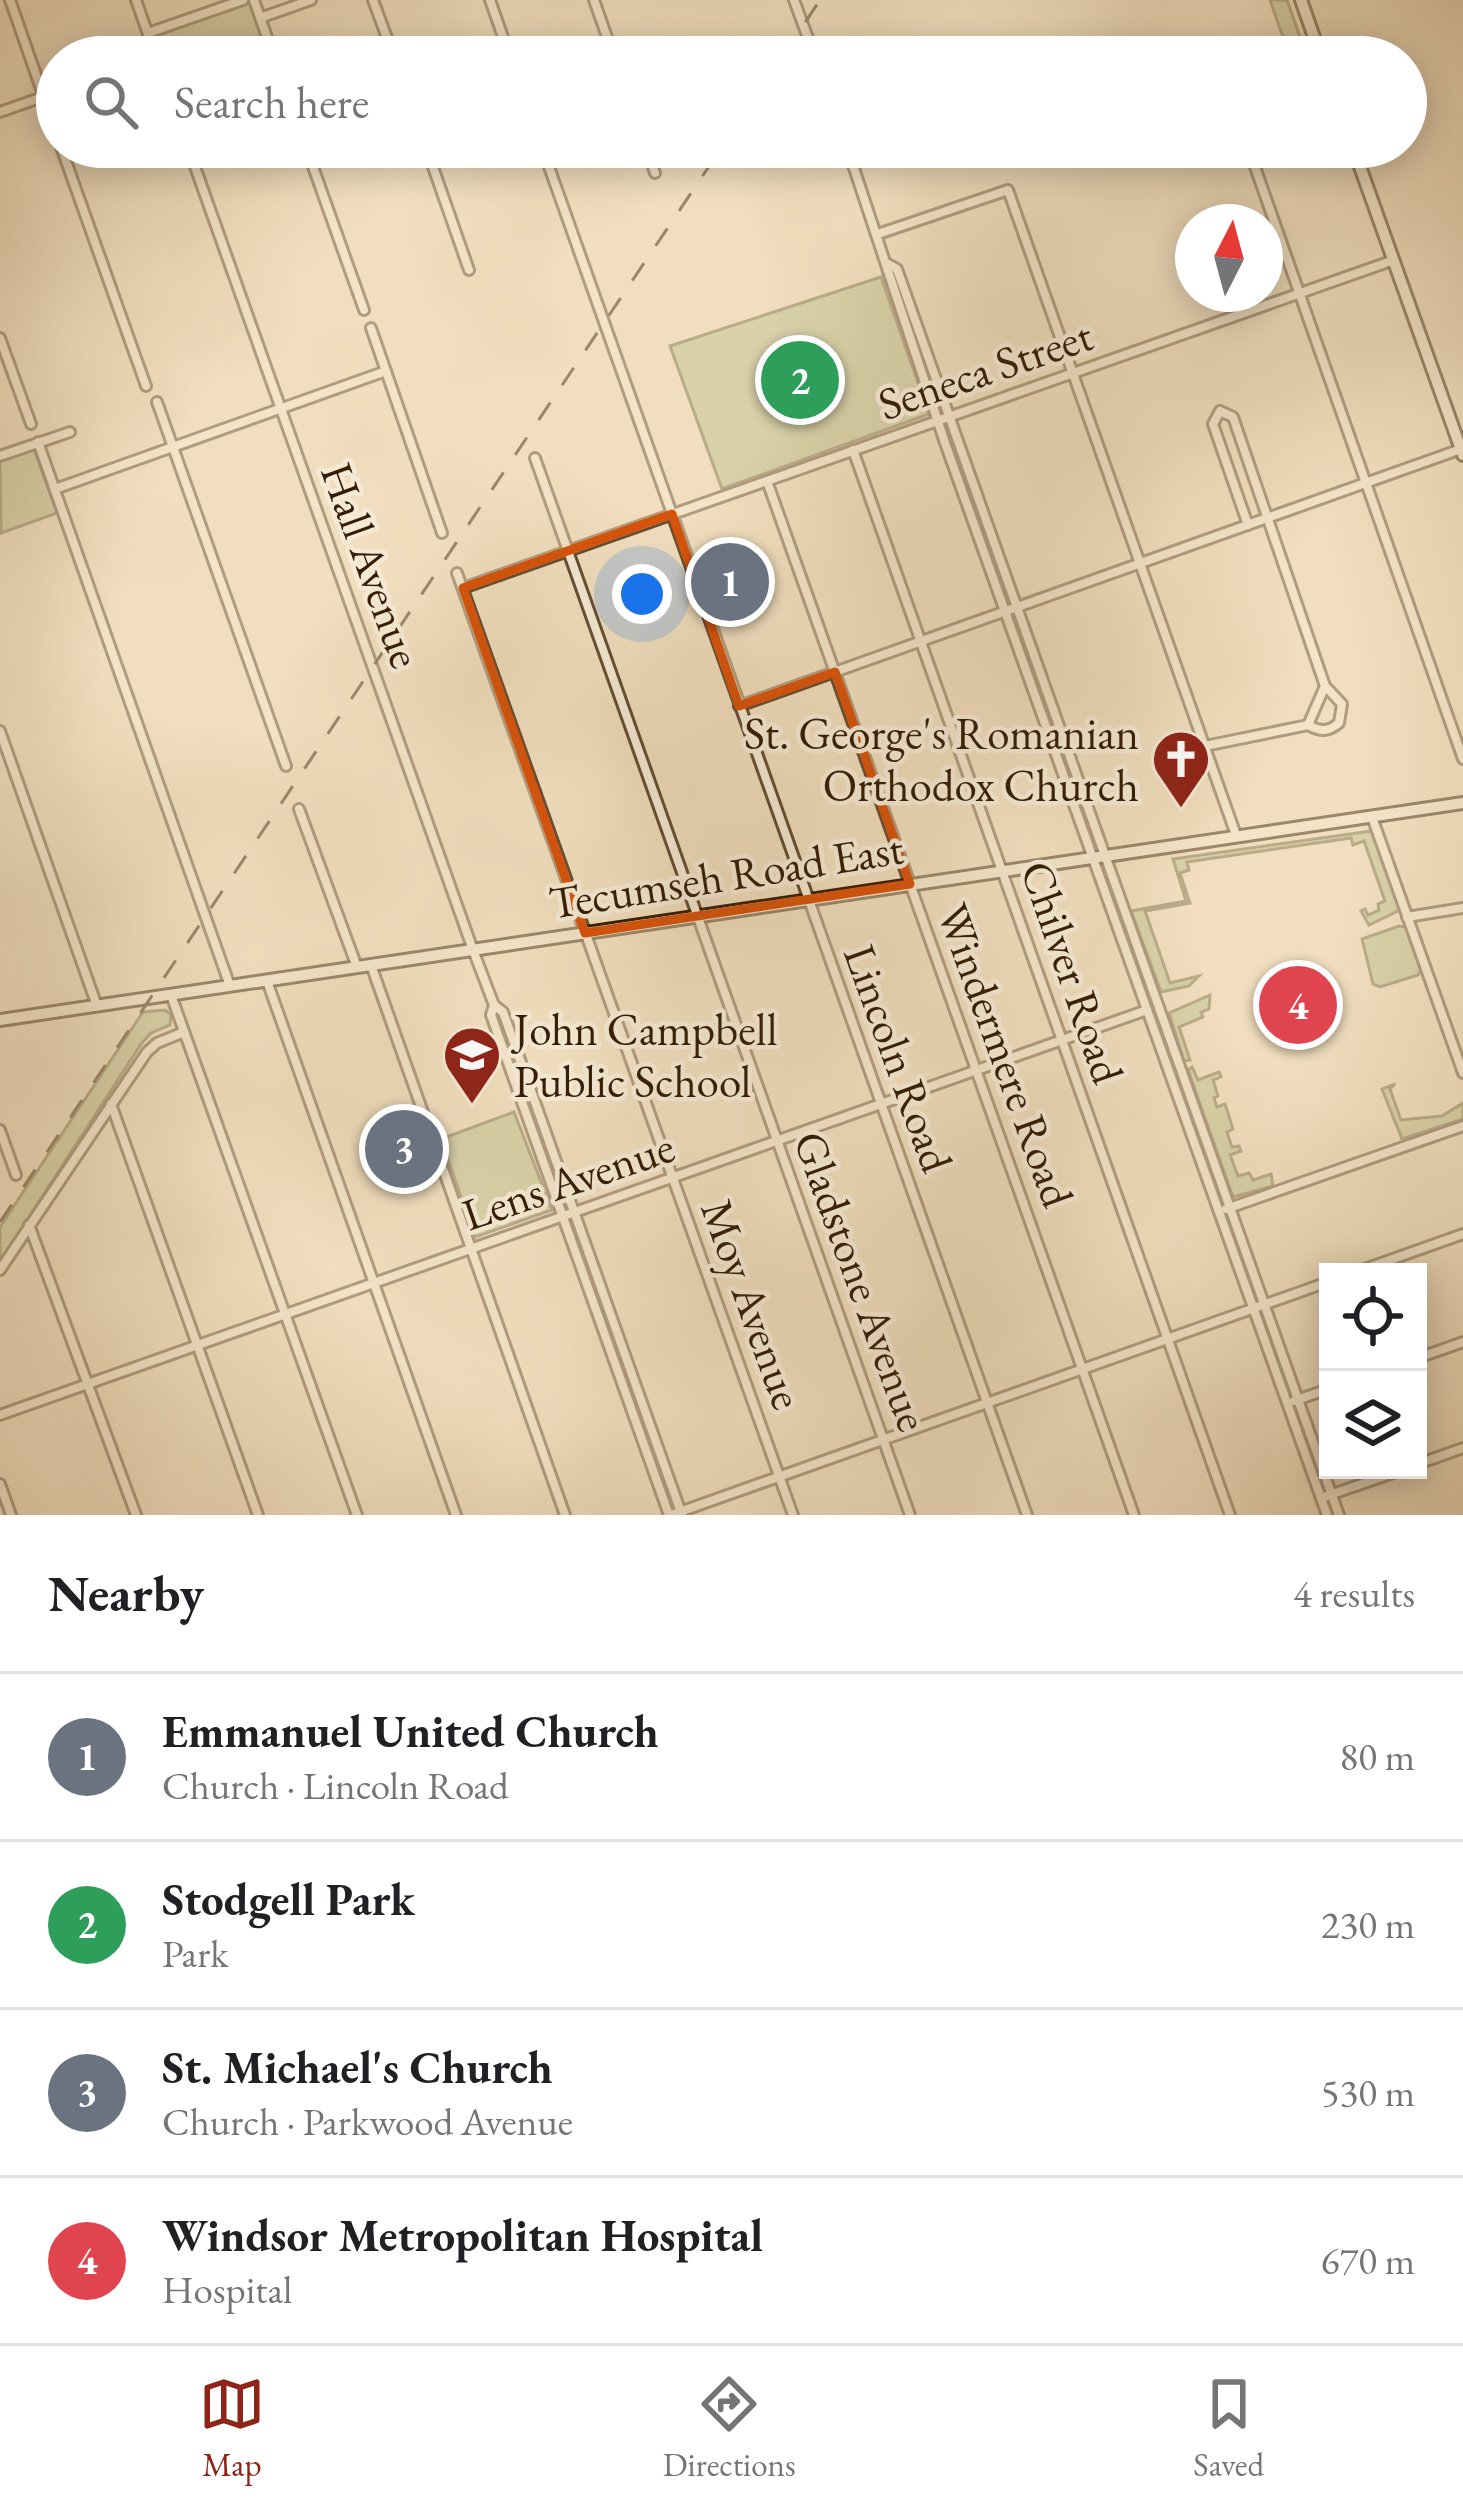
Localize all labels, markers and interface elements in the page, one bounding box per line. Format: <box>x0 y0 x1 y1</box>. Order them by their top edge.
search box <box>36 36 1427 168</box>
icon: search <box>78 69 144 135</box>
text: Search here <box>174 73 369 131</box>
north arrow <box>1175 204 1283 312</box>
street label: Seneca Street <box>870 305 1100 433</box>
pin: 2 <box>761 335 839 425</box>
street label: Hall Avenue <box>308 454 436 676</box>
pin: 1 <box>691 537 769 627</box>
your location <box>612 564 672 624</box>
place label: St. George's Romanian Orthodox Church <box>744 704 1139 814</box>
church icon: St. George's Romanian Orthodox Church <box>1150 728 1212 810</box>
street label: Tecumseh Road East <box>545 818 907 932</box>
street label: Chilver Road <box>1008 853 1138 1091</box>
street label: Windermere Road <box>924 895 1088 1215</box>
street label: Lincoln Road <box>831 936 967 1180</box>
pin: 4 <box>1259 960 1337 1050</box>
place label: John Campbell Public School <box>510 1000 777 1110</box>
school or university icon: John Campbell Public School <box>441 1024 503 1106</box>
pin: 3 <box>365 1104 443 1194</box>
street label: Lens Avenue <box>454 1117 682 1243</box>
street label: Gladstone Avenue <box>781 1123 943 1439</box>
street label: Moy Avenue <box>688 1191 818 1417</box>
map controls <box>1319 1263 1427 1479</box>
button: locate <box>1319 1263 1427 1371</box>
button: layers <box>1319 1371 1427 1479</box>
text: Nearby <box>48 1560 204 1626</box>
text: 4 results <box>1293 1568 1415 1619</box>
text: Emmanuel United Church <box>162 1702 659 1760</box>
text: 1 <box>77 1731 97 1782</box>
text: 80 m <box>1339 1731 1415 1782</box>
text: Church · Lincoln Road <box>162 1760 509 1811</box>
text: Stodgell Park <box>162 1870 415 1928</box>
text: 2 <box>77 1899 97 1950</box>
text: 230 m <box>1321 1899 1415 1950</box>
text: Park <box>162 1928 228 1979</box>
text: St. Michael's Church <box>162 2038 553 2096</box>
text: 3 <box>77 2067 97 2118</box>
text: 530 m <box>1321 2067 1415 2118</box>
text: Church · Parkwood Avenue <box>162 2096 573 2147</box>
text: Windsor Metropolitan Hospital <box>162 2206 763 2264</box>
text: 4 <box>77 2235 97 2286</box>
text: 670 m <box>1321 2235 1415 2286</box>
text: Hospital <box>162 2264 292 2315</box>
tab: Map <box>199 2371 265 2486</box>
tab: Directions <box>663 2371 796 2486</box>
tab: Saved <box>1193 2371 1264 2486</box>

